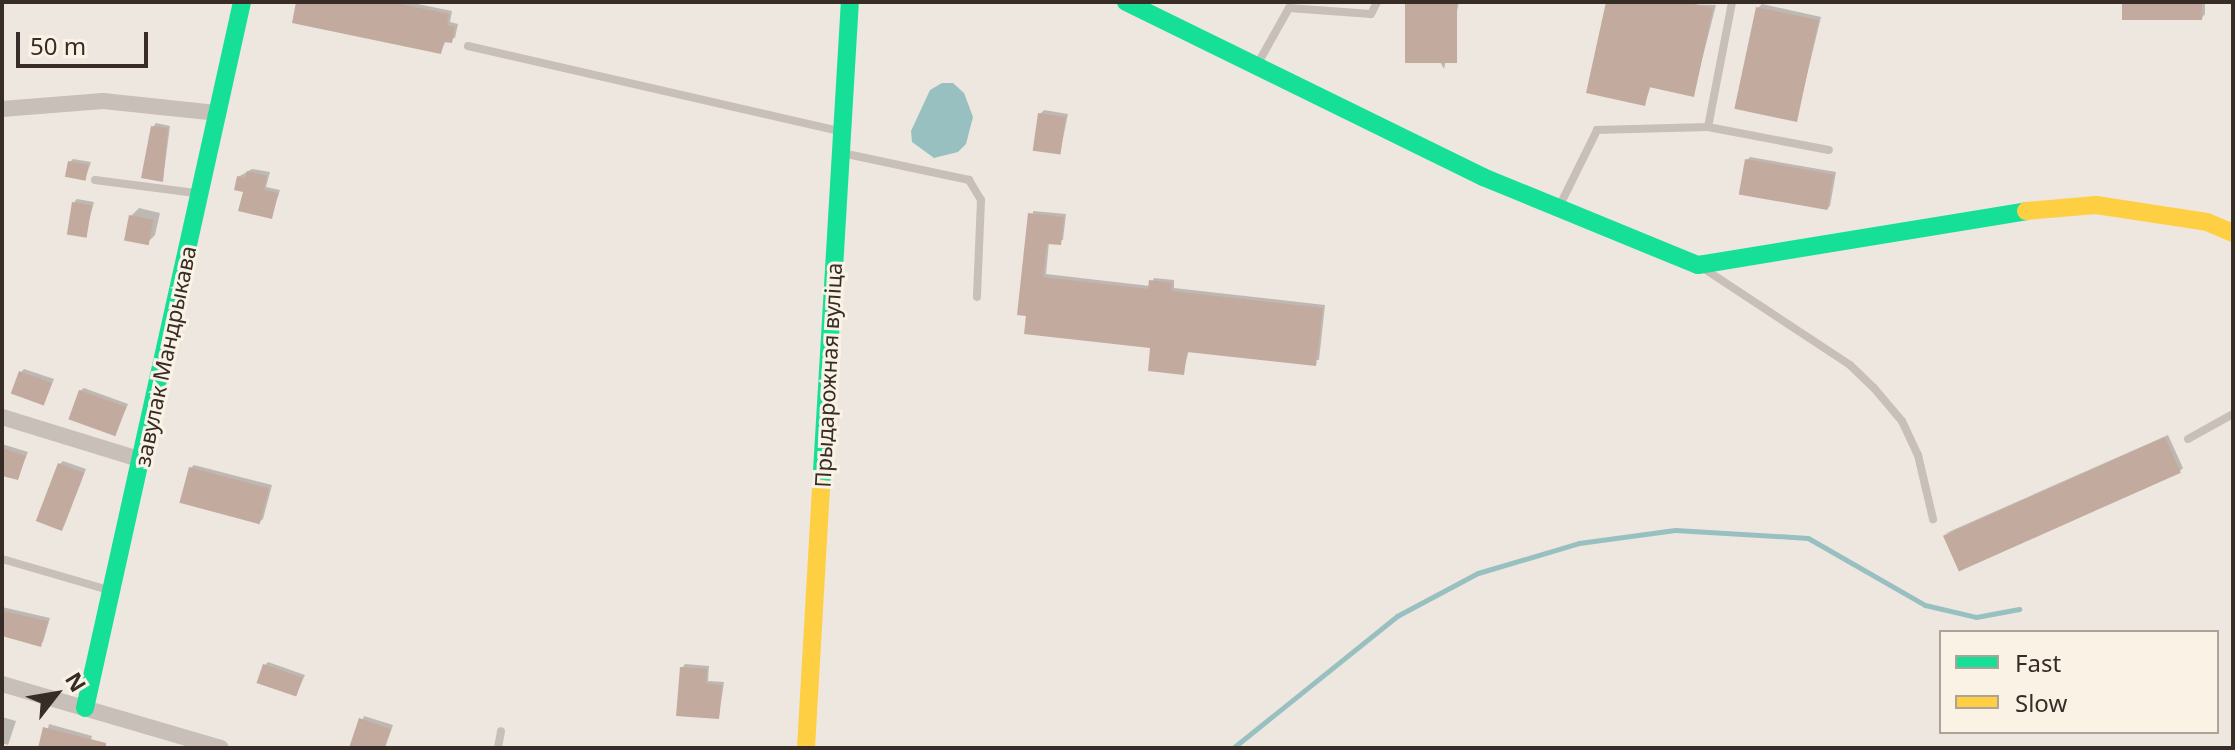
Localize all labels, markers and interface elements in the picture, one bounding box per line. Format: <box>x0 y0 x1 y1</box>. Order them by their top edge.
scale bar <box>20 16 152 66</box>
text: 50 m <box>30 29 86 62</box>
street label: завулак Мандрыкава <box>129 243 201 469</box>
street label: Прыдарожная вуліца <box>809 262 847 488</box>
legend <box>1939 630 2219 734</box>
text: Fast <box>2015 646 2061 679</box>
north arrow <box>16 654 96 734</box>
text: N <box>59 666 94 697</box>
text: Slow <box>2015 686 2067 719</box>

